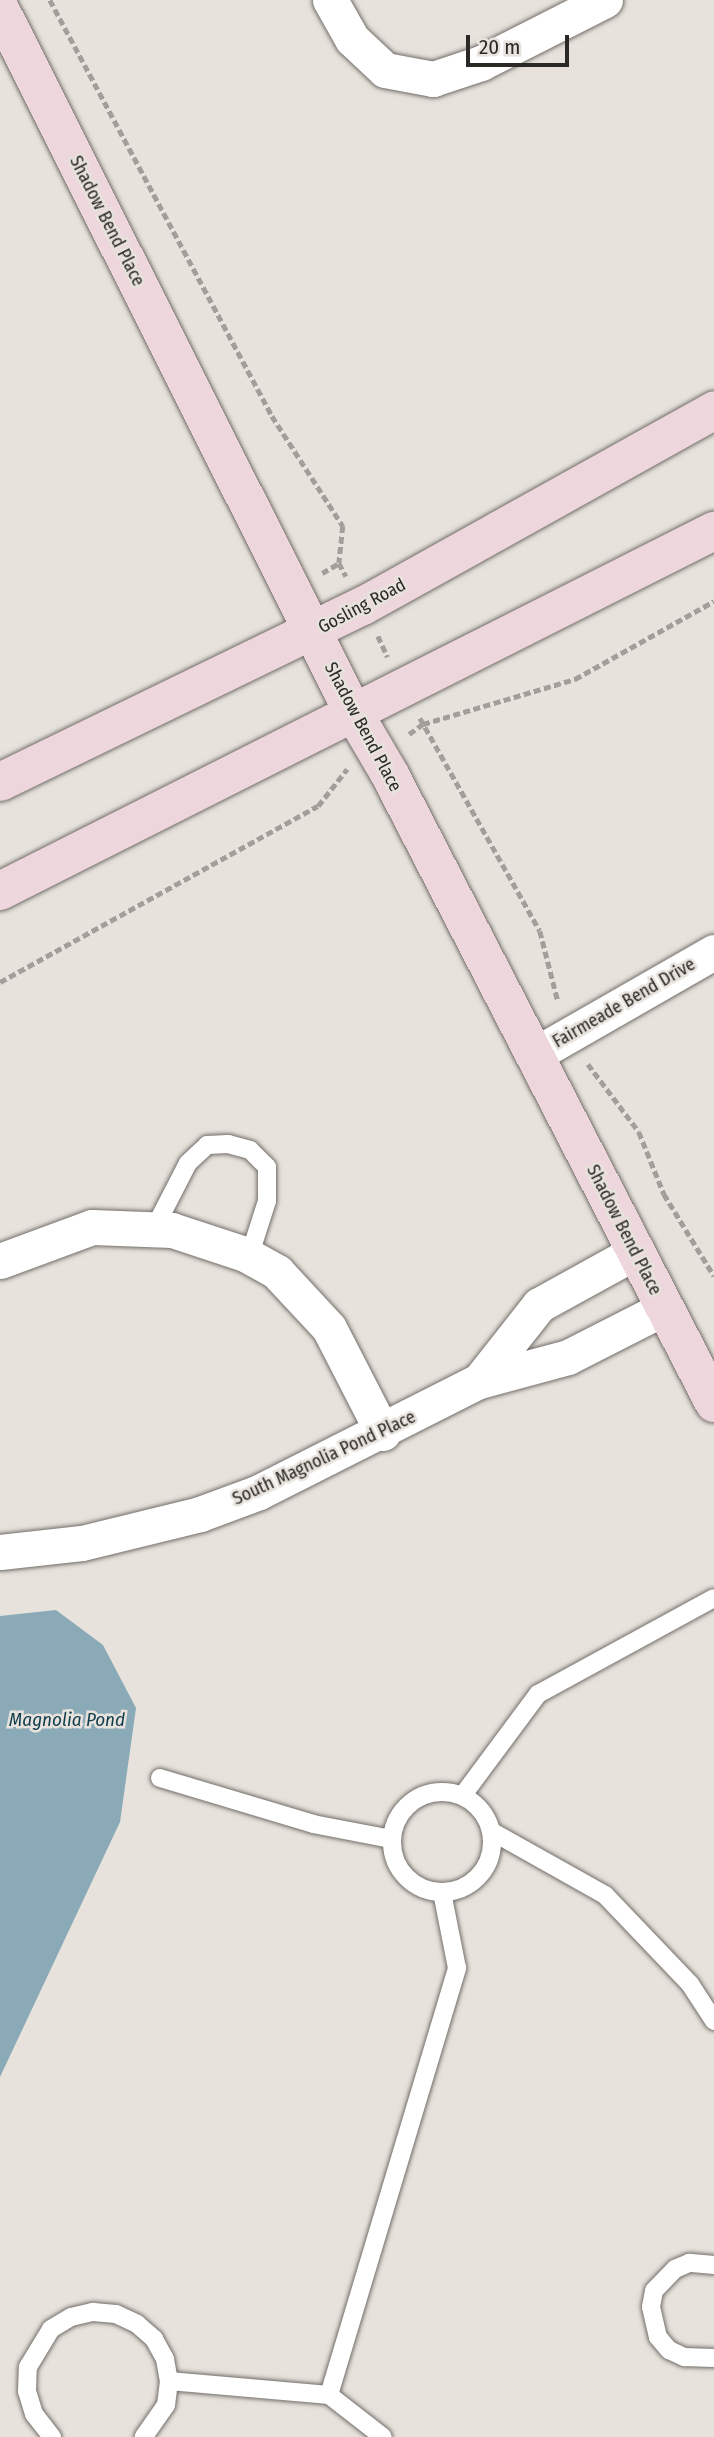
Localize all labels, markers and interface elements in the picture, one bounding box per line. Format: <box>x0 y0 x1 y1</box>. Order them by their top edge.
scale bar <box>469 21 572 65</box>
text: 20 m <box>479 34 520 60</box>
street label: Shadow Bend Place <box>65 152 149 290</box>
street label: Gosling Road <box>314 574 410 638</box>
street label: Shadow Bend Place <box>320 659 406 795</box>
street label: Fairmeade Bend Drive <box>549 953 699 1053</box>
street label: Shadow Bend Place <box>582 1161 666 1299</box>
street label: South Magnolia Pond Place <box>229 1406 419 1510</box>
water label: Magnolia Pond <box>9 1709 125 1731</box>

